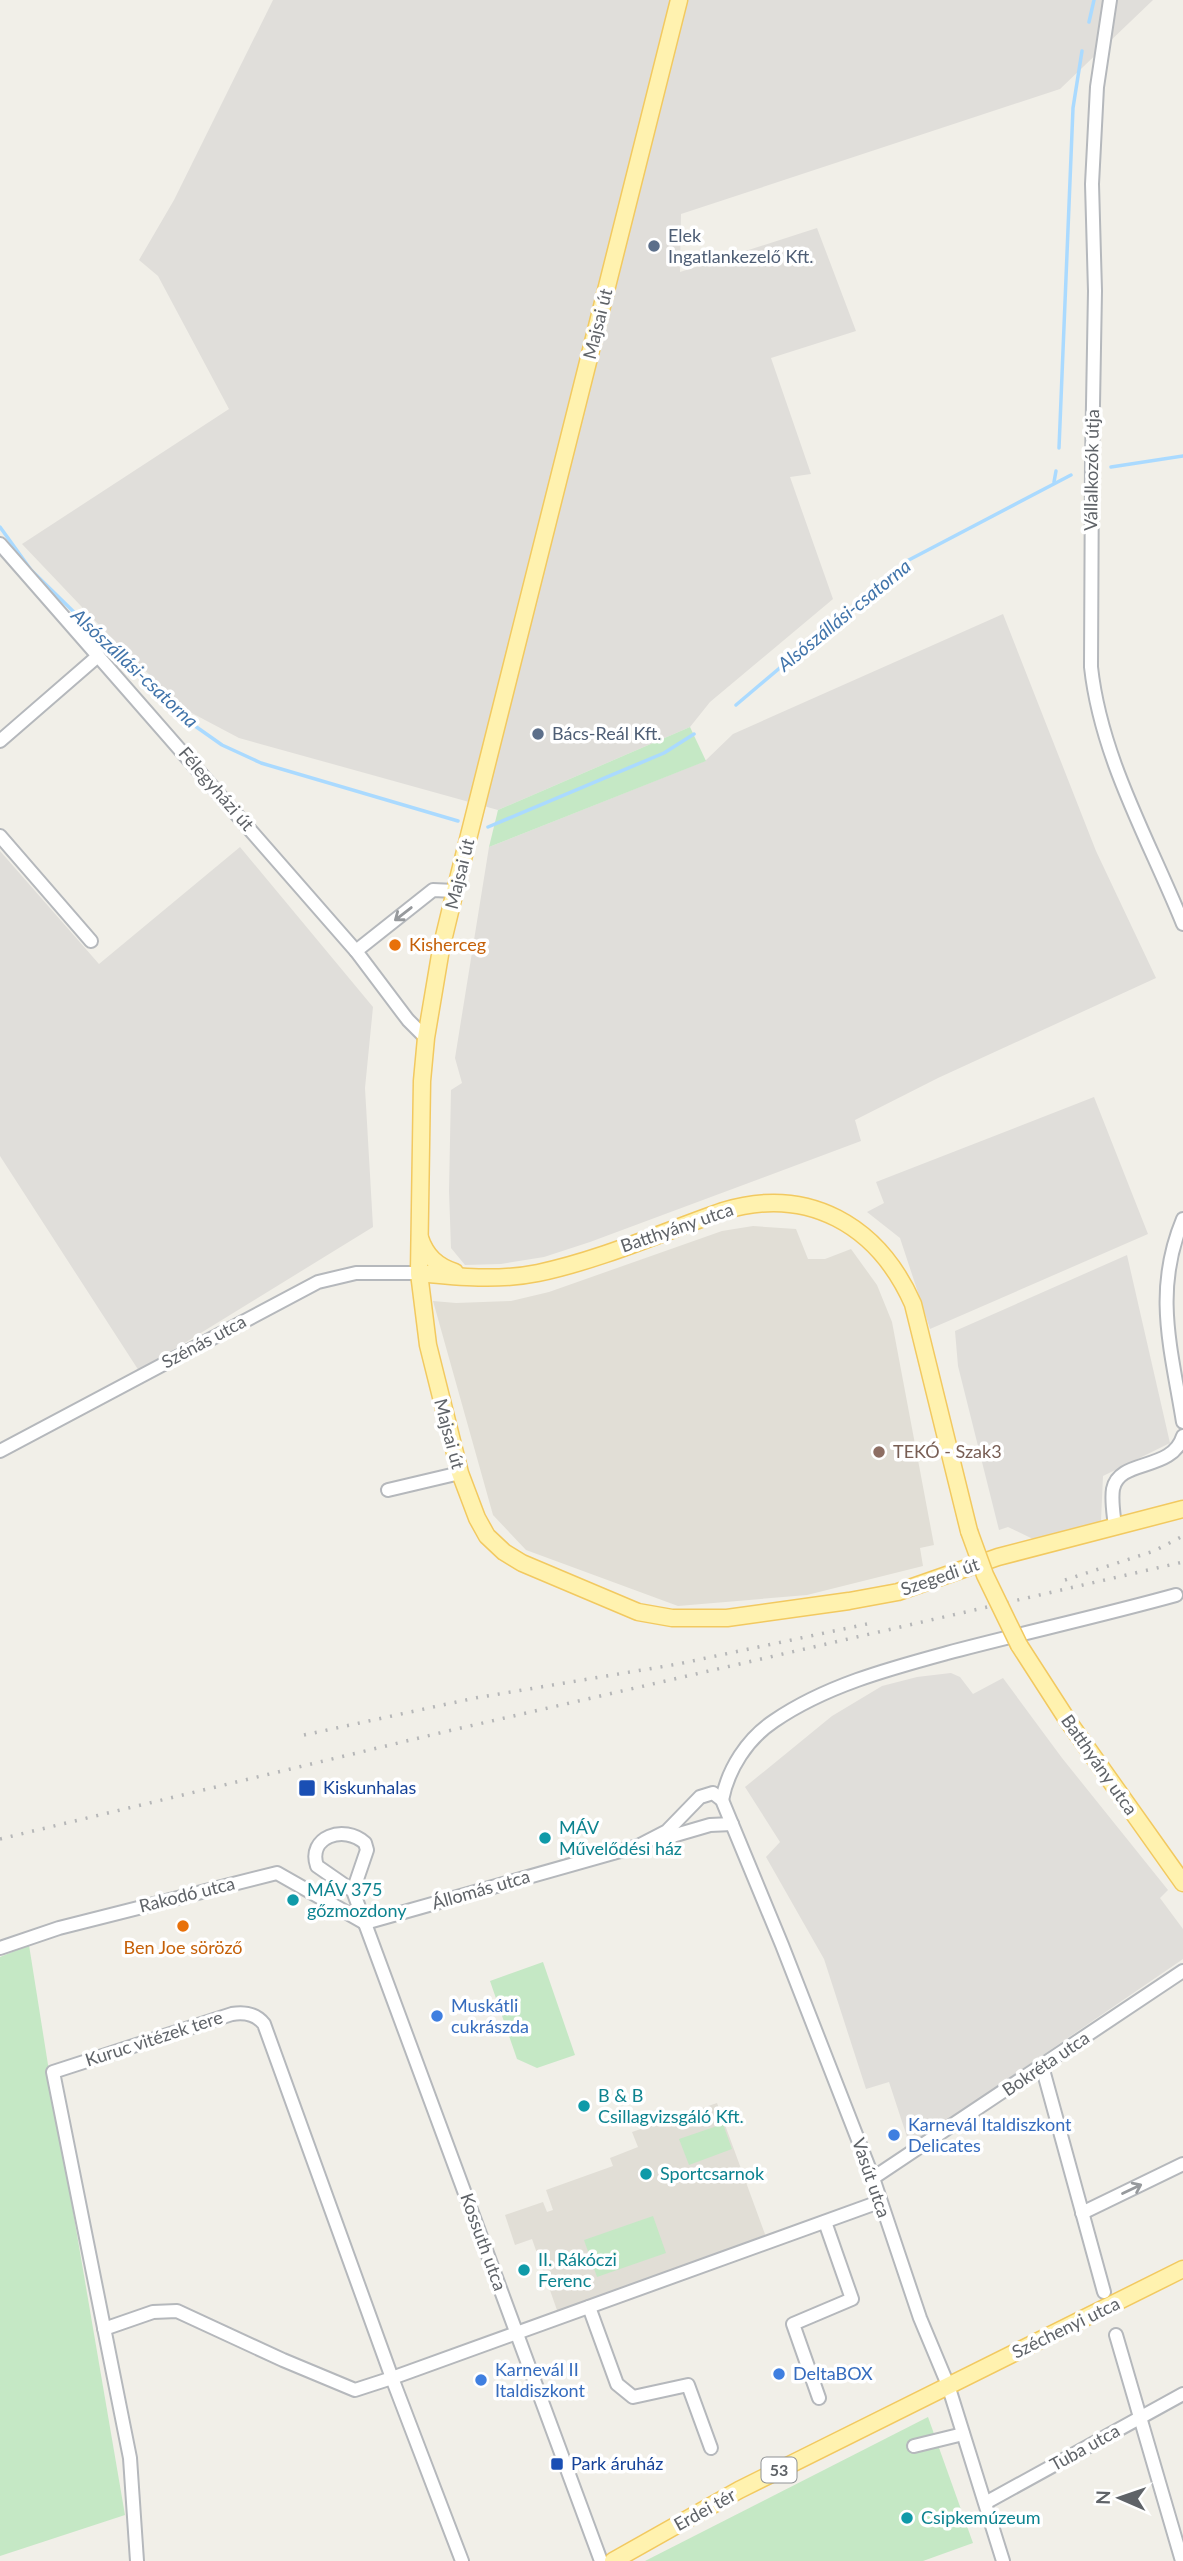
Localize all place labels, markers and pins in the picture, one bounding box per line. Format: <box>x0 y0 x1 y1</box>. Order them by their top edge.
place label: Elek Ingatlankezelő Kft. <box>668 224 814 267</box>
marker: Elek Ingatlankezelő Kft. <box>646 238 662 254</box>
place label: Bács-Reál Kft. <box>552 722 662 744</box>
marker: Bács-Reál Kft. <box>530 726 546 742</box>
place label: Kisherceg <box>409 933 486 955</box>
marker: Kisherceg <box>387 937 403 953</box>
place label: TEKÓ - Szak3 <box>893 1440 1002 1462</box>
marker: TEKÓ - Szak3 <box>871 1444 887 1460</box>
place label: Kiskunhalas <box>323 1776 416 1798</box>
marker: Kiskunhalas <box>297 1778 317 1798</box>
place label: MÁV Művelődési ház <box>559 1816 682 1859</box>
marker: MÁV Művelődési ház <box>537 1830 553 1846</box>
place label: MÁV 375 gőzmozdony <box>307 1878 407 1921</box>
marker: MÁV 375 gőzmozdony <box>285 1892 301 1908</box>
marker: Ben Joe söröző <box>175 1918 191 1934</box>
place label: Ben Joe söröző <box>123 1936 243 1958</box>
place label: Muskátli cukrászda <box>451 1994 529 2037</box>
marker: Muskátli cukrászda <box>429 2008 445 2024</box>
place label: B & B Csillagvizsgáló Kft. <box>598 2084 744 2127</box>
marker: B & B Csillagvizsgáló Kft. <box>576 2098 592 2114</box>
place label: Karnevál Italdiszkont Delicates <box>908 2113 1072 2156</box>
marker: Karnevál Italdiszkont Delicates <box>886 2127 902 2143</box>
place label: Sportcsarnok <box>660 2162 765 2184</box>
marker: Sportcsarnok <box>638 2166 654 2182</box>
place label: II. Rákóczi Ferenc <box>538 2248 617 2291</box>
marker: II. Rákóczi Ferenc <box>516 2262 532 2278</box>
place label: Karnevál II Italdiszkont <box>495 2358 586 2401</box>
place label: DeltaBOX <box>793 2362 873 2384</box>
marker: DeltaBOX <box>771 2366 787 2382</box>
marker: Karnevál II Italdiszkont <box>473 2372 489 2388</box>
place label: Park áruház <box>571 2452 663 2474</box>
marker: Park áruház <box>549 2456 565 2472</box>
place label: Csipkemúzeum <box>921 2506 1041 2528</box>
marker: Csipkemúzeum <box>899 2510 915 2526</box>

